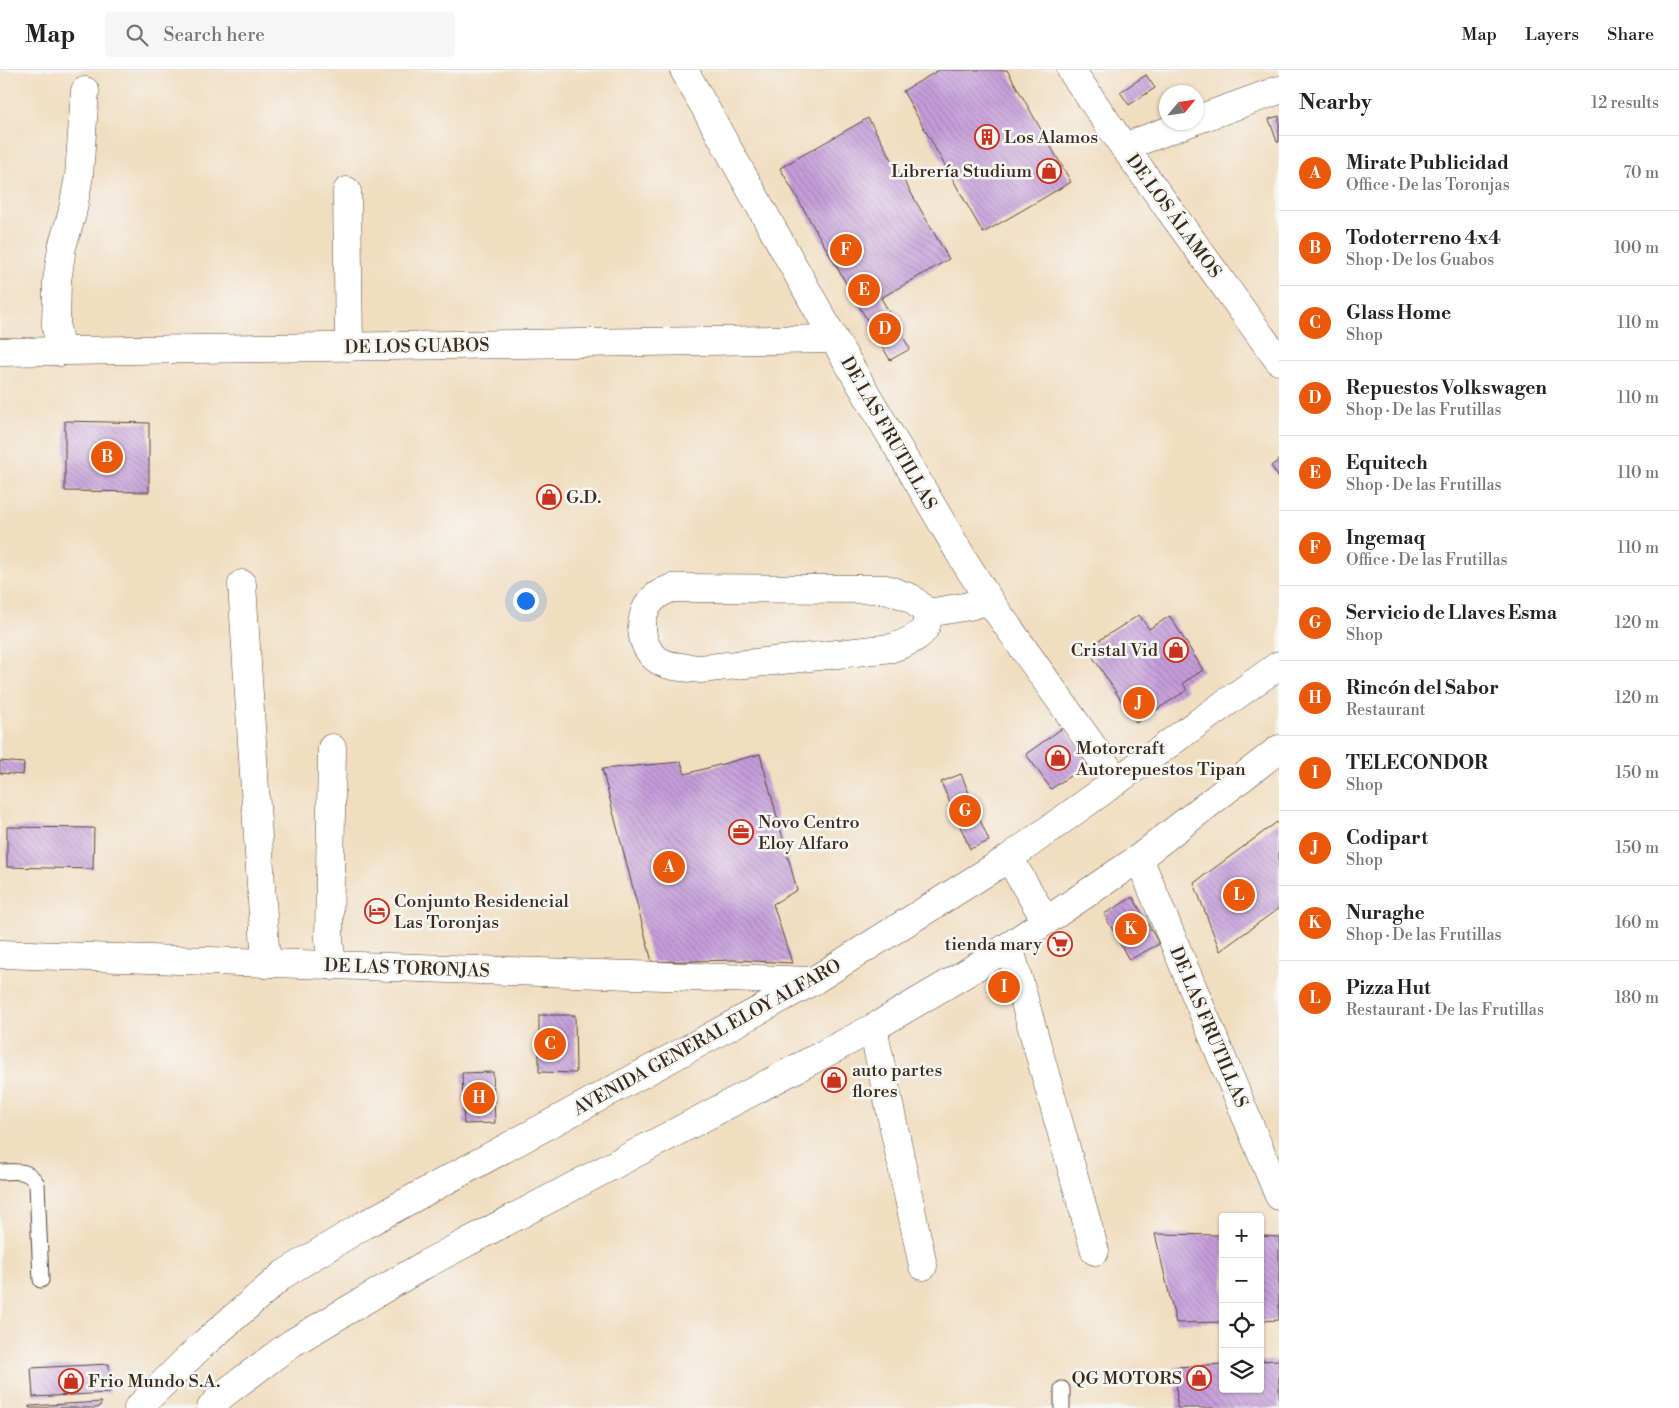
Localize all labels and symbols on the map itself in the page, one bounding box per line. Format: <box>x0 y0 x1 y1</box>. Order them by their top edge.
north arrow <box>1159 85 1204 130</box>
building icon: Los Alamos <box>974 124 1000 150</box>
place label: Los Alamos <box>1004 126 1098 149</box>
street label: DE LOS ÁLAMOS <box>1121 150 1226 283</box>
shop icon: Librería Studium <box>1036 158 1062 184</box>
place label: Librería Studium <box>891 160 1032 183</box>
pin: F <box>830 231 862 269</box>
pin: E <box>848 271 880 309</box>
pin: D <box>869 310 901 348</box>
street label: DE LOS GUABOS <box>344 334 490 359</box>
street label: DE LAS FRUTILLAS <box>835 353 942 514</box>
pin: B <box>91 438 123 476</box>
shop icon: G.D. <box>536 484 562 510</box>
place label: G.D. <box>566 486 601 509</box>
your location <box>513 588 539 614</box>
shop icon: Cristal Vid <box>1163 637 1189 663</box>
place label: Cristal Vid <box>1071 639 1159 662</box>
pin: J <box>1123 684 1155 722</box>
place label: Motorcraft Autorepuestos Tipan <box>1075 737 1246 781</box>
shop icon: Motorcraft Autorepuestos Tipan <box>1045 745 1071 771</box>
pin: G <box>949 792 981 830</box>
place label: Novo Centro Eloy Alfaro <box>758 811 860 855</box>
office icon: Novo Centro Eloy Alfaro <box>728 819 754 845</box>
pin: A <box>653 848 685 886</box>
pin: L <box>1223 876 1255 914</box>
place label: Conjunto Residencial Las Toronjas <box>394 890 570 934</box>
hotel icon: Conjunto Residencial Las Toronjas <box>364 898 390 924</box>
pin: K <box>1115 910 1147 948</box>
supermarket icon: tienda mary <box>1047 931 1073 957</box>
place label: tienda mary <box>945 933 1042 956</box>
street label: DE LAS FRUTILLAS <box>1164 943 1253 1111</box>
street label: DE LAS TORONJAS <box>324 954 490 983</box>
street label: AVENIDA GENERAL ELOY ALFARO <box>568 954 845 1121</box>
pin: I <box>988 968 1020 1006</box>
pin: C <box>534 1025 566 1063</box>
place label: auto partes flores <box>852 1059 942 1103</box>
shop icon: auto partes flores <box>821 1067 847 1093</box>
pin: H <box>463 1079 495 1117</box>
shop icon: QG MOTORS <box>1186 1365 1212 1391</box>
place label: QG MOTORS <box>1071 1367 1182 1390</box>
shop icon: Frio Mundo S.A. <box>58 1368 84 1394</box>
place label: Frio Mundo S.A. <box>88 1370 220 1393</box>

